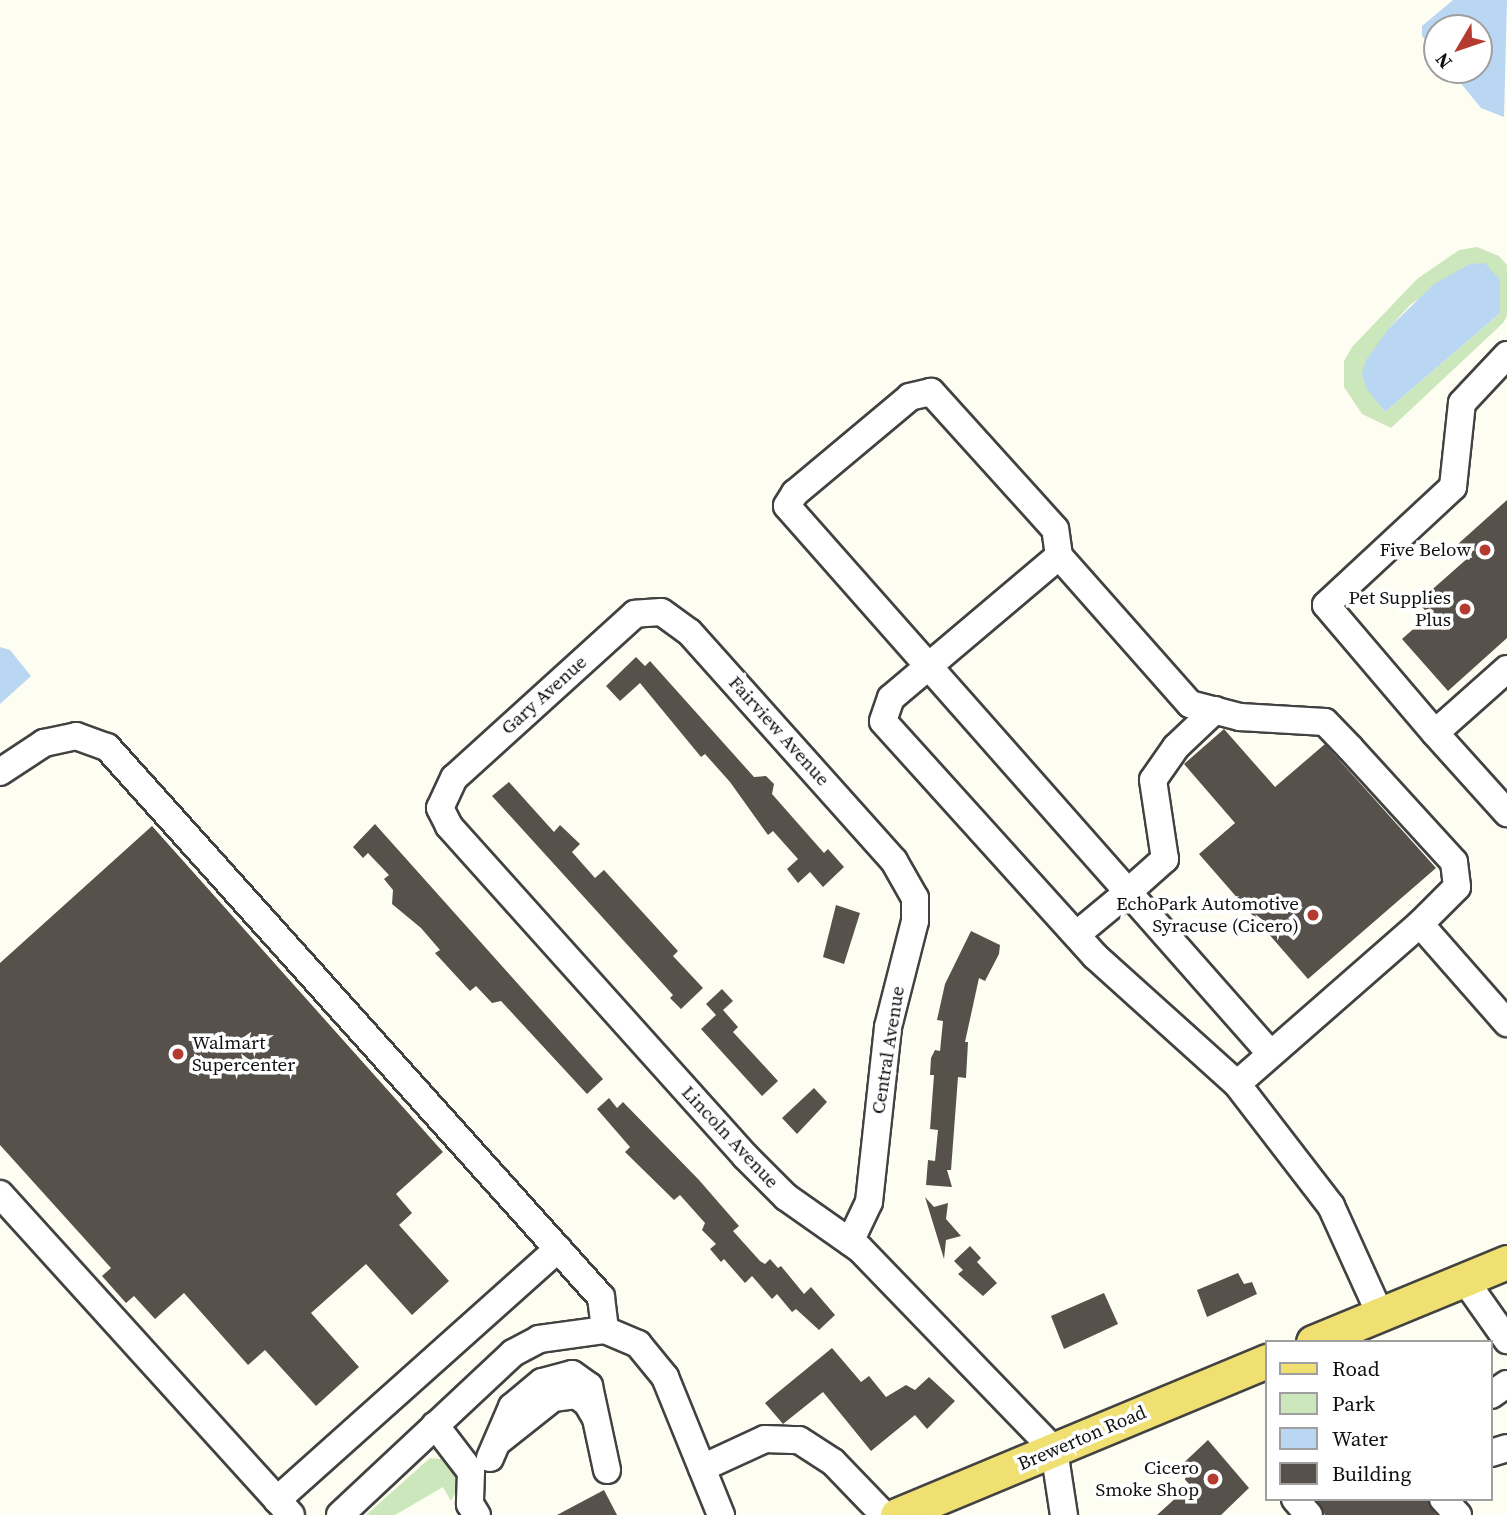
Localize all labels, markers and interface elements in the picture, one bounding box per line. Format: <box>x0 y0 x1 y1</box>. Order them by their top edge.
north arrow <box>1423 14 1493 84</box>
text: N <box>1429 47 1458 75</box>
place label: Five Below <box>1379 539 1471 561</box>
marker: Five Below <box>1477 542 1493 558</box>
place label: Pet Supplies Plus <box>1348 587 1451 631</box>
marker: Pet Supplies Plus <box>1457 601 1473 617</box>
street label: Gary Avenue <box>497 651 591 739</box>
street label: Fairview Avenue <box>724 671 834 791</box>
place label: EchoPark Automotive Syracuse (Cicero) <box>1116 893 1299 937</box>
marker: EchoPark Automotive Syracuse (Cicero) <box>1305 907 1321 923</box>
street label: Central Avenue <box>867 984 909 1116</box>
place label: Walmart Supercenter <box>192 1032 295 1076</box>
marker: Walmart Supercenter <box>170 1046 186 1062</box>
street label: Lincoln Avenue <box>677 1081 783 1193</box>
legend <box>1266 1340 1493 1501</box>
text: Road <box>1332 1354 1380 1383</box>
text: Park <box>1332 1389 1375 1418</box>
street label: Brewerton Road <box>1014 1401 1150 1475</box>
text: Water <box>1332 1424 1388 1453</box>
place label: Cicero Smoke Shop <box>1096 1457 1199 1501</box>
text: Building <box>1332 1459 1411 1488</box>
marker: Cicero Smoke Shop <box>1205 1471 1221 1487</box>

